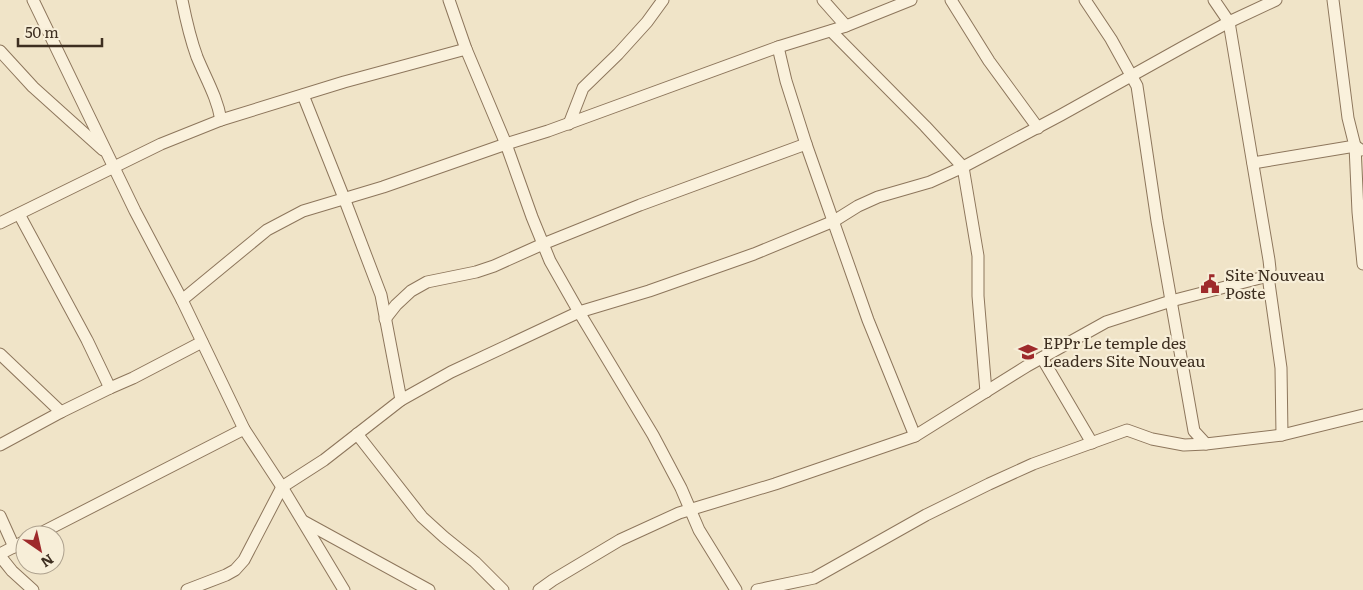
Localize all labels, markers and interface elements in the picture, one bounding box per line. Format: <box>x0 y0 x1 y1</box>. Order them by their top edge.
scale bar <box>18 15 101 47</box>
text: 50 m <box>25 20 59 43</box>
place label: Site Nouveau Poste <box>1225 262 1325 304</box>
public building icon: Site Nouveau Poste <box>1199 273 1221 295</box>
place label: EPPr Le temple des Leaders Site Nouveau <box>1043 330 1205 372</box>
school or university icon: EPPr Le temple des Leaders Site Nouveau <box>1017 341 1039 363</box>
north arrow <box>15 525 65 575</box>
text: N <box>37 550 58 573</box>

